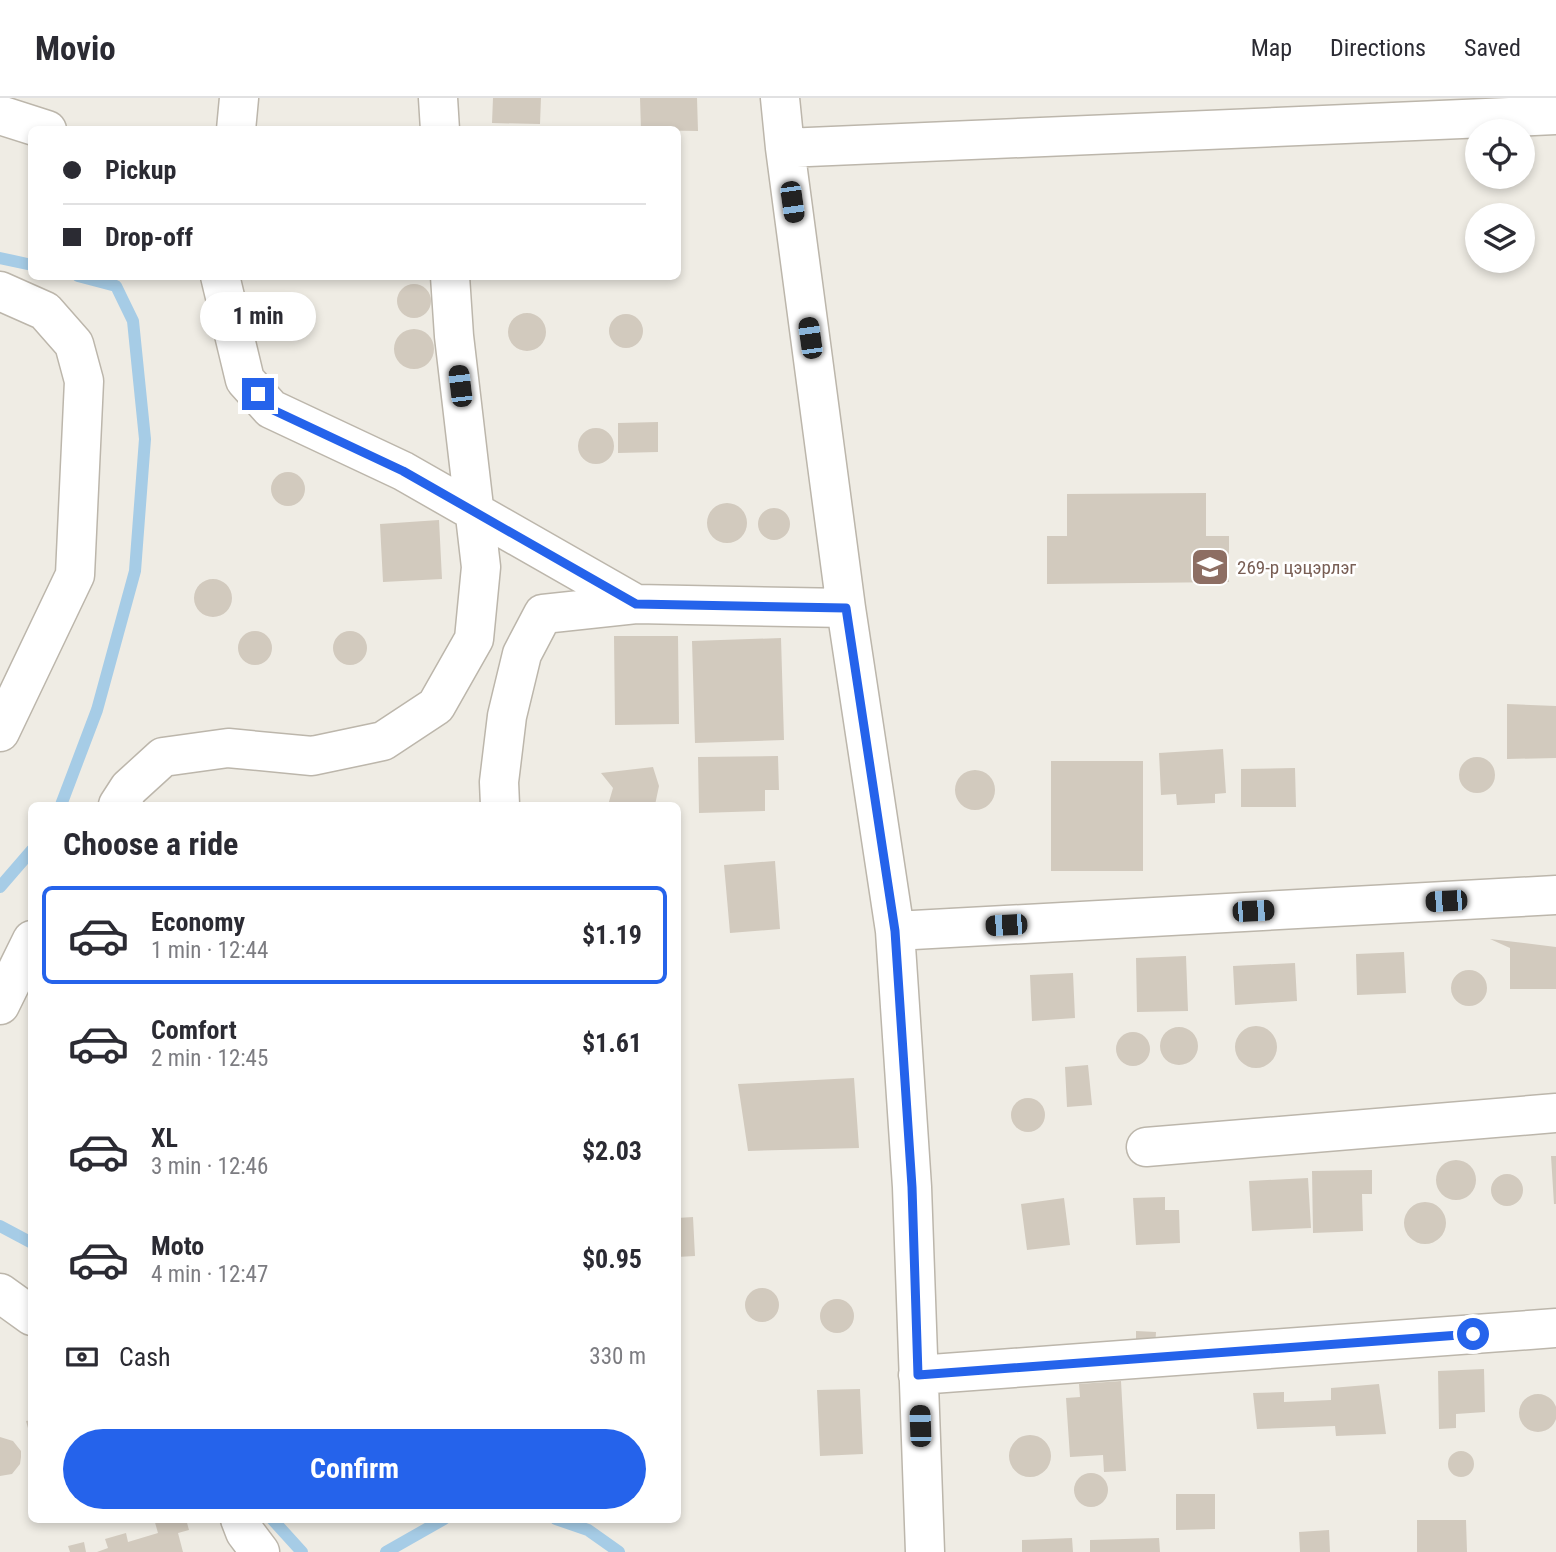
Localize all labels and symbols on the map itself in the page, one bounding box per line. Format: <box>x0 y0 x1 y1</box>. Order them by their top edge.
car <box>779 180 806 224</box>
callout: 1 min <box>200 292 316 342</box>
car <box>797 316 824 360</box>
car <box>448 364 473 408</box>
route end <box>242 378 274 410</box>
school or university icon: 269-р цэцэрлэг <box>1189 546 1231 588</box>
place label: 269-р цэцэрлэг <box>1237 556 1356 579</box>
car <box>1425 889 1468 913</box>
car <box>1232 899 1275 923</box>
car <box>985 913 1028 937</box>
route start <box>1457 1318 1489 1350</box>
car <box>909 1405 932 1447</box>

